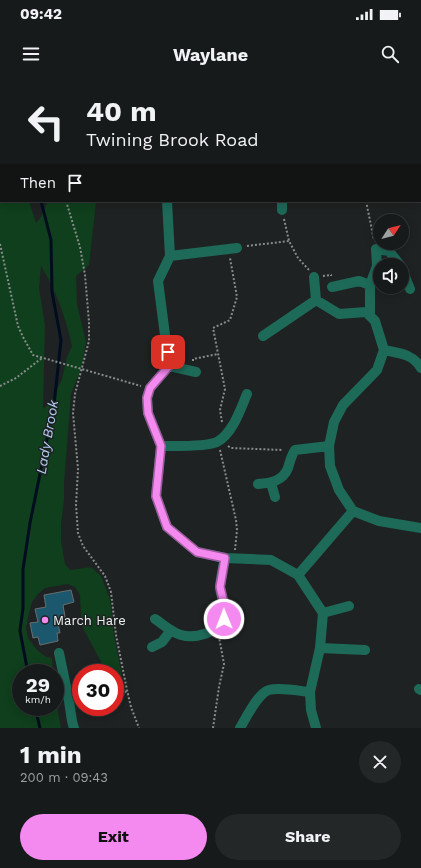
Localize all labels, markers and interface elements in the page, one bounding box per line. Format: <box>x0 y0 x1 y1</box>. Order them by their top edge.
text: 09:42 <box>20 5 62 23</box>
icon: menu <box>20 43 42 65</box>
icon: search <box>379 43 401 65</box>
text: Waylane <box>173 44 248 65</box>
text: 40 m <box>86 95 156 128</box>
icon: left <box>20 96 72 148</box>
text: Twining Brook Road <box>86 129 259 150</box>
icon: arrive <box>64 172 86 194</box>
text: Then <box>20 174 56 192</box>
north arrow <box>373 214 409 250</box>
map controls <box>373 214 409 294</box>
button: sound <box>373 258 409 294</box>
pin <box>151 335 185 369</box>
icon: arrive <box>157 341 179 363</box>
water label: Lady Brook <box>33 398 61 475</box>
position arrow <box>203 598 245 640</box>
place label: March Hare <box>53 613 126 628</box>
marker: March Hare <box>40 615 50 625</box>
speed limit sign: 30 <box>72 664 124 716</box>
text: 29 <box>26 673 50 697</box>
text: km/h <box>25 694 51 705</box>
text: 1 min <box>20 741 82 769</box>
button: close <box>359 741 401 783</box>
text: 200 m · 09:43 <box>20 770 108 785</box>
button: Exit <box>20 814 207 860</box>
button: Share <box>215 814 401 860</box>

